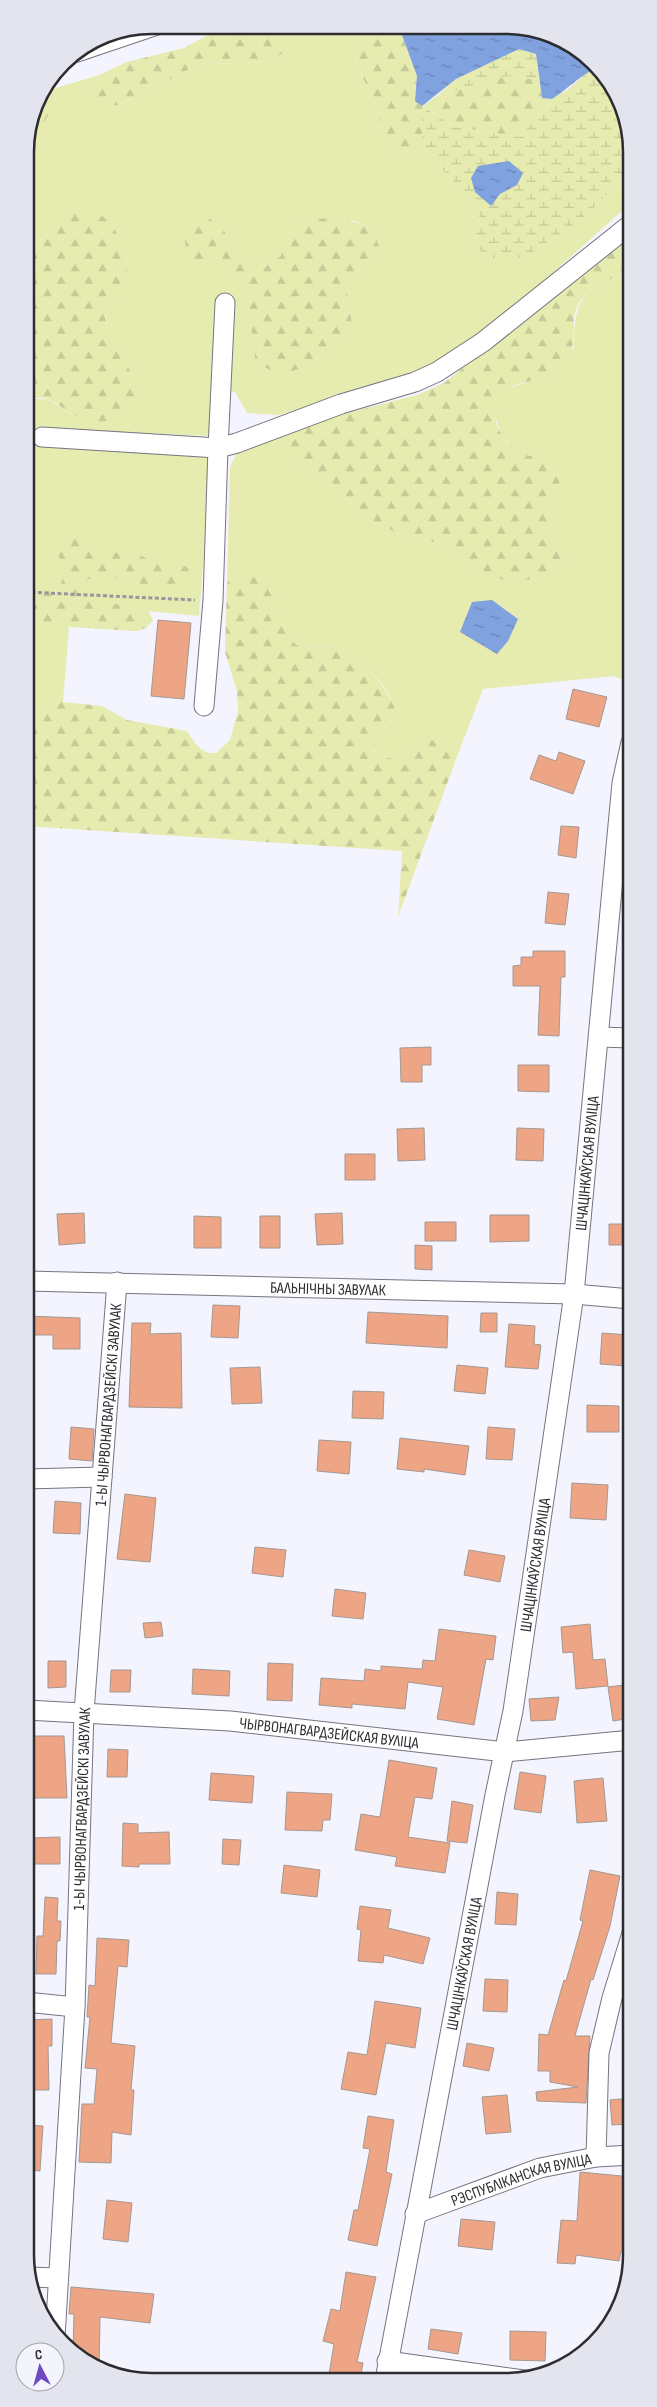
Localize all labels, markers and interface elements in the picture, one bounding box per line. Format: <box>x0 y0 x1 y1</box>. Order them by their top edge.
street label: ШЧАЦІНКАЎСКАЯ ВУЛІЦА <box>572 1095 604 1232</box>
street label: БАЛЬНІЧНЫ ЗАВУЛАК <box>270 1279 387 1301</box>
street label: 1-Ы ЧЫРВОНАГВАРДЗЕЙСКІ ЗАВУЛАК <box>92 1302 126 1507</box>
street label: ШЧАЦІНКАЎСКАЯ ВУЛІЦА <box>517 1496 555 1633</box>
street label: 1-Ы ЧЫРВОНАГВАРДЗЕЙСКІ ЗАВУЛАК <box>70 1706 95 1911</box>
street label: ЧЫРВОНАГВАРДЗЕЙСКАЯ ВУЛІЦА <box>238 1714 420 1753</box>
street label: ШЧАЦІНКАЎСКАЯ ВУЛІЦА <box>443 1895 487 2032</box>
street label: РЭСПУБЛІКАНСКАЯ ВУЛІЦА <box>449 2150 593 2211</box>
north arrow <box>15 2342 65 2392</box>
text: С <box>34 2346 43 2363</box>

